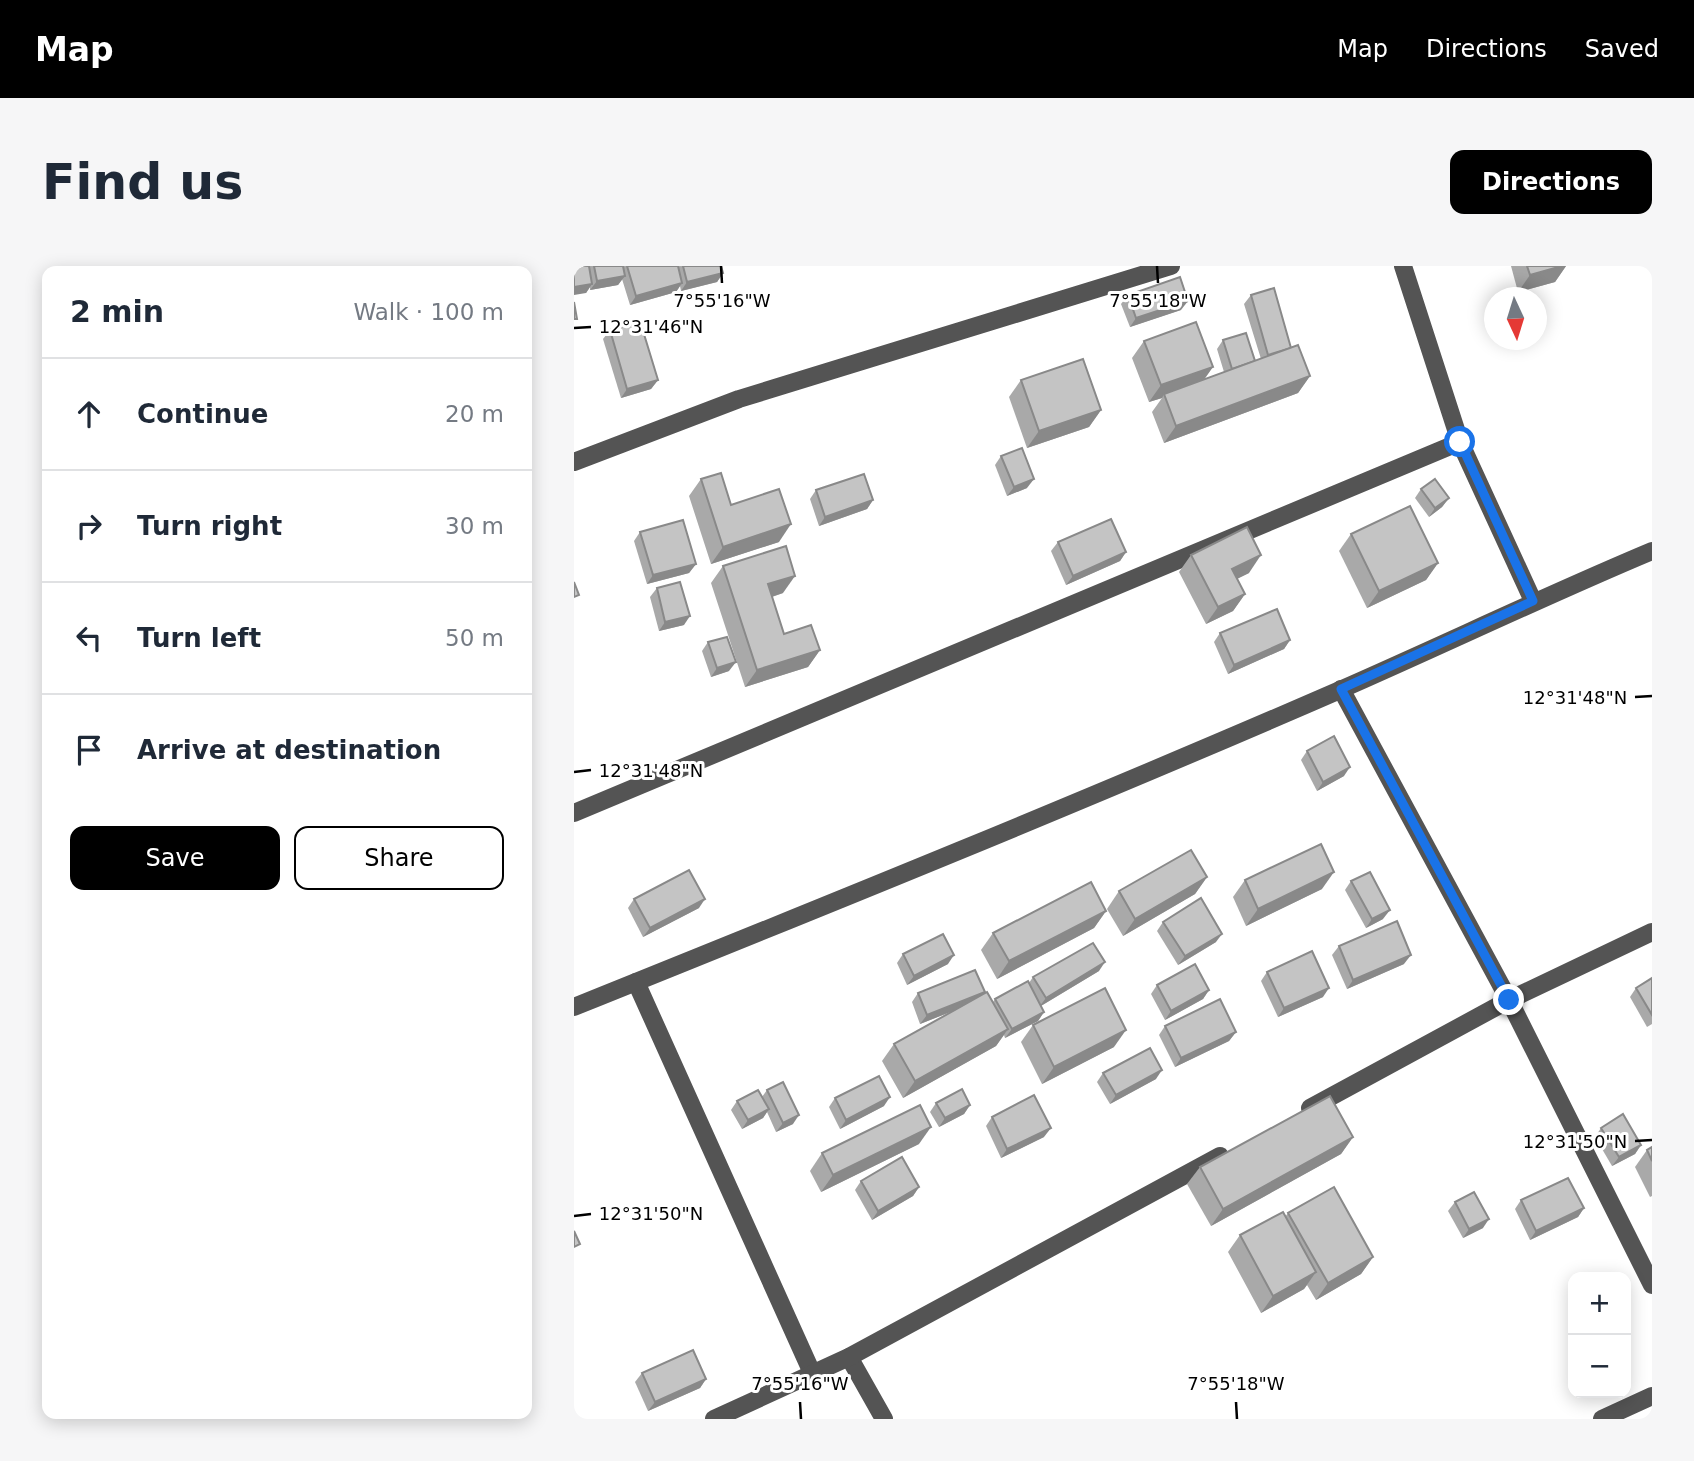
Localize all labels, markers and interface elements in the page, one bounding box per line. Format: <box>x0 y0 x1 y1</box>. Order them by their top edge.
text: Map <box>35 30 114 69</box>
text: Map <box>1337 35 1388 63</box>
text: Directions <box>1426 35 1547 63</box>
text: Saved <box>1585 35 1659 63</box>
button: Directions <box>1450 150 1652 214</box>
text: Find us <box>42 154 243 211</box>
north arrow <box>1484 287 1547 350</box>
text: 7°55'16"W <box>673 290 771 311</box>
text: 7°55'18"W <box>1109 290 1207 311</box>
text: 2 min <box>70 294 164 329</box>
text: Walk · 100 m <box>353 299 504 325</box>
text: 12°31'46"N <box>599 316 703 337</box>
icon: ahead <box>70 395 108 433</box>
text: Continue <box>137 399 268 429</box>
text: 20 m <box>445 401 504 427</box>
route start <box>1444 426 1475 457</box>
icon: right <box>70 507 108 545</box>
text: Turn right <box>137 511 282 541</box>
text: 30 m <box>445 513 504 539</box>
icon: left <box>70 619 108 657</box>
text: Turn left <box>137 623 261 653</box>
text: 50 m <box>445 625 504 651</box>
text: 12°31'48"N <box>1523 687 1627 708</box>
icon: arrive <box>70 731 108 769</box>
text: Arrive at destination <box>137 735 441 765</box>
text: 12°31'48"N <box>599 760 703 781</box>
button: Save <box>70 826 280 890</box>
button: Share <box>294 826 504 890</box>
route end <box>1493 984 1524 1015</box>
text: 12°31'50"N <box>1523 1131 1627 1152</box>
text: 12°31'50"N <box>599 1203 703 1224</box>
map controls <box>1568 1272 1631 1398</box>
button: + <box>1568 1272 1631 1335</box>
button: − <box>1568 1335 1631 1398</box>
text: 7°55'16"W <box>751 1373 849 1394</box>
text: 7°55'18"W <box>1187 1373 1285 1394</box>

